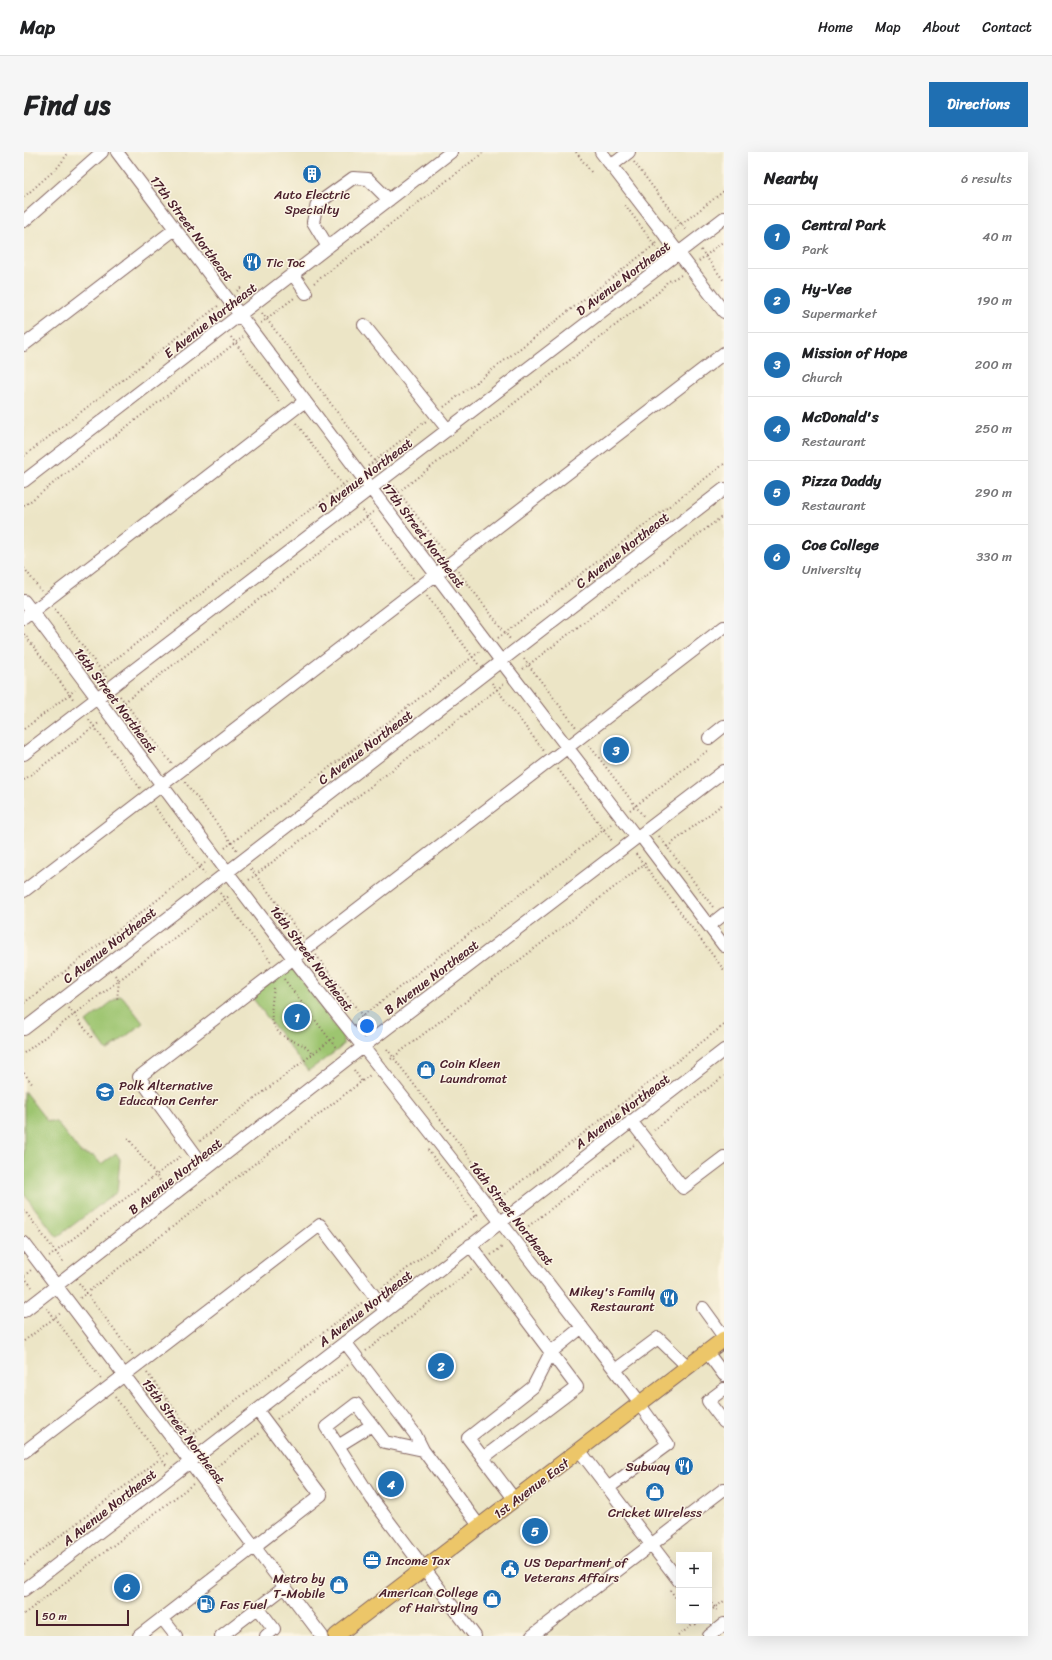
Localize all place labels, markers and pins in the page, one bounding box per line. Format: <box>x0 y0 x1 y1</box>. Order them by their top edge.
building icon: Auto Electric Specialty <box>301 163 323 185</box>
place label: Auto Electric Specialty <box>273 183 350 221</box>
restaurant icon: Tic Toc <box>241 251 263 273</box>
place label: Tic Toc <box>266 251 306 274</box>
pin: 3 <box>603 735 629 765</box>
pin: 1 <box>284 1002 310 1032</box>
place label: Coin Kleen Laundromat <box>440 1052 508 1090</box>
shop icon: Coin Kleen Laundromat <box>415 1059 437 1081</box>
place label: Polk Alternative Education Center <box>119 1074 218 1112</box>
school or university icon: Polk Alternative Education Center <box>94 1081 116 1103</box>
place label: Mikey's Family Restaurant <box>569 1280 655 1318</box>
restaurant icon: Mikey's Family Restaurant <box>658 1287 680 1309</box>
pin: 2 <box>428 1351 454 1381</box>
place label: Subway <box>626 1455 670 1478</box>
restaurant icon: Subway <box>673 1455 695 1477</box>
pin: 4 <box>378 1469 404 1499</box>
shop icon: Cricket Wireless <box>644 1481 666 1503</box>
place label: Cricket Wireless <box>608 1501 702 1524</box>
pin: 5 <box>522 1516 548 1546</box>
office icon: Income Tax <box>361 1549 383 1571</box>
place label: Income Tax <box>385 1549 451 1572</box>
place label: US Department of Veterans Affairs <box>524 1551 629 1589</box>
public building icon: US Department of Veterans Affairs <box>499 1558 521 1580</box>
place label: Metro by T-Mobile <box>273 1567 325 1605</box>
pin: 6 <box>114 1572 140 1602</box>
shop icon: Metro by T-Mobile <box>328 1574 350 1596</box>
place label: American College of Hairstyling <box>378 1581 478 1619</box>
shop icon: American College of Hairstyling <box>481 1588 503 1610</box>
fuel station icon: Fas Fuel <box>195 1593 217 1615</box>
place label: Fas Fuel <box>220 1593 267 1616</box>

